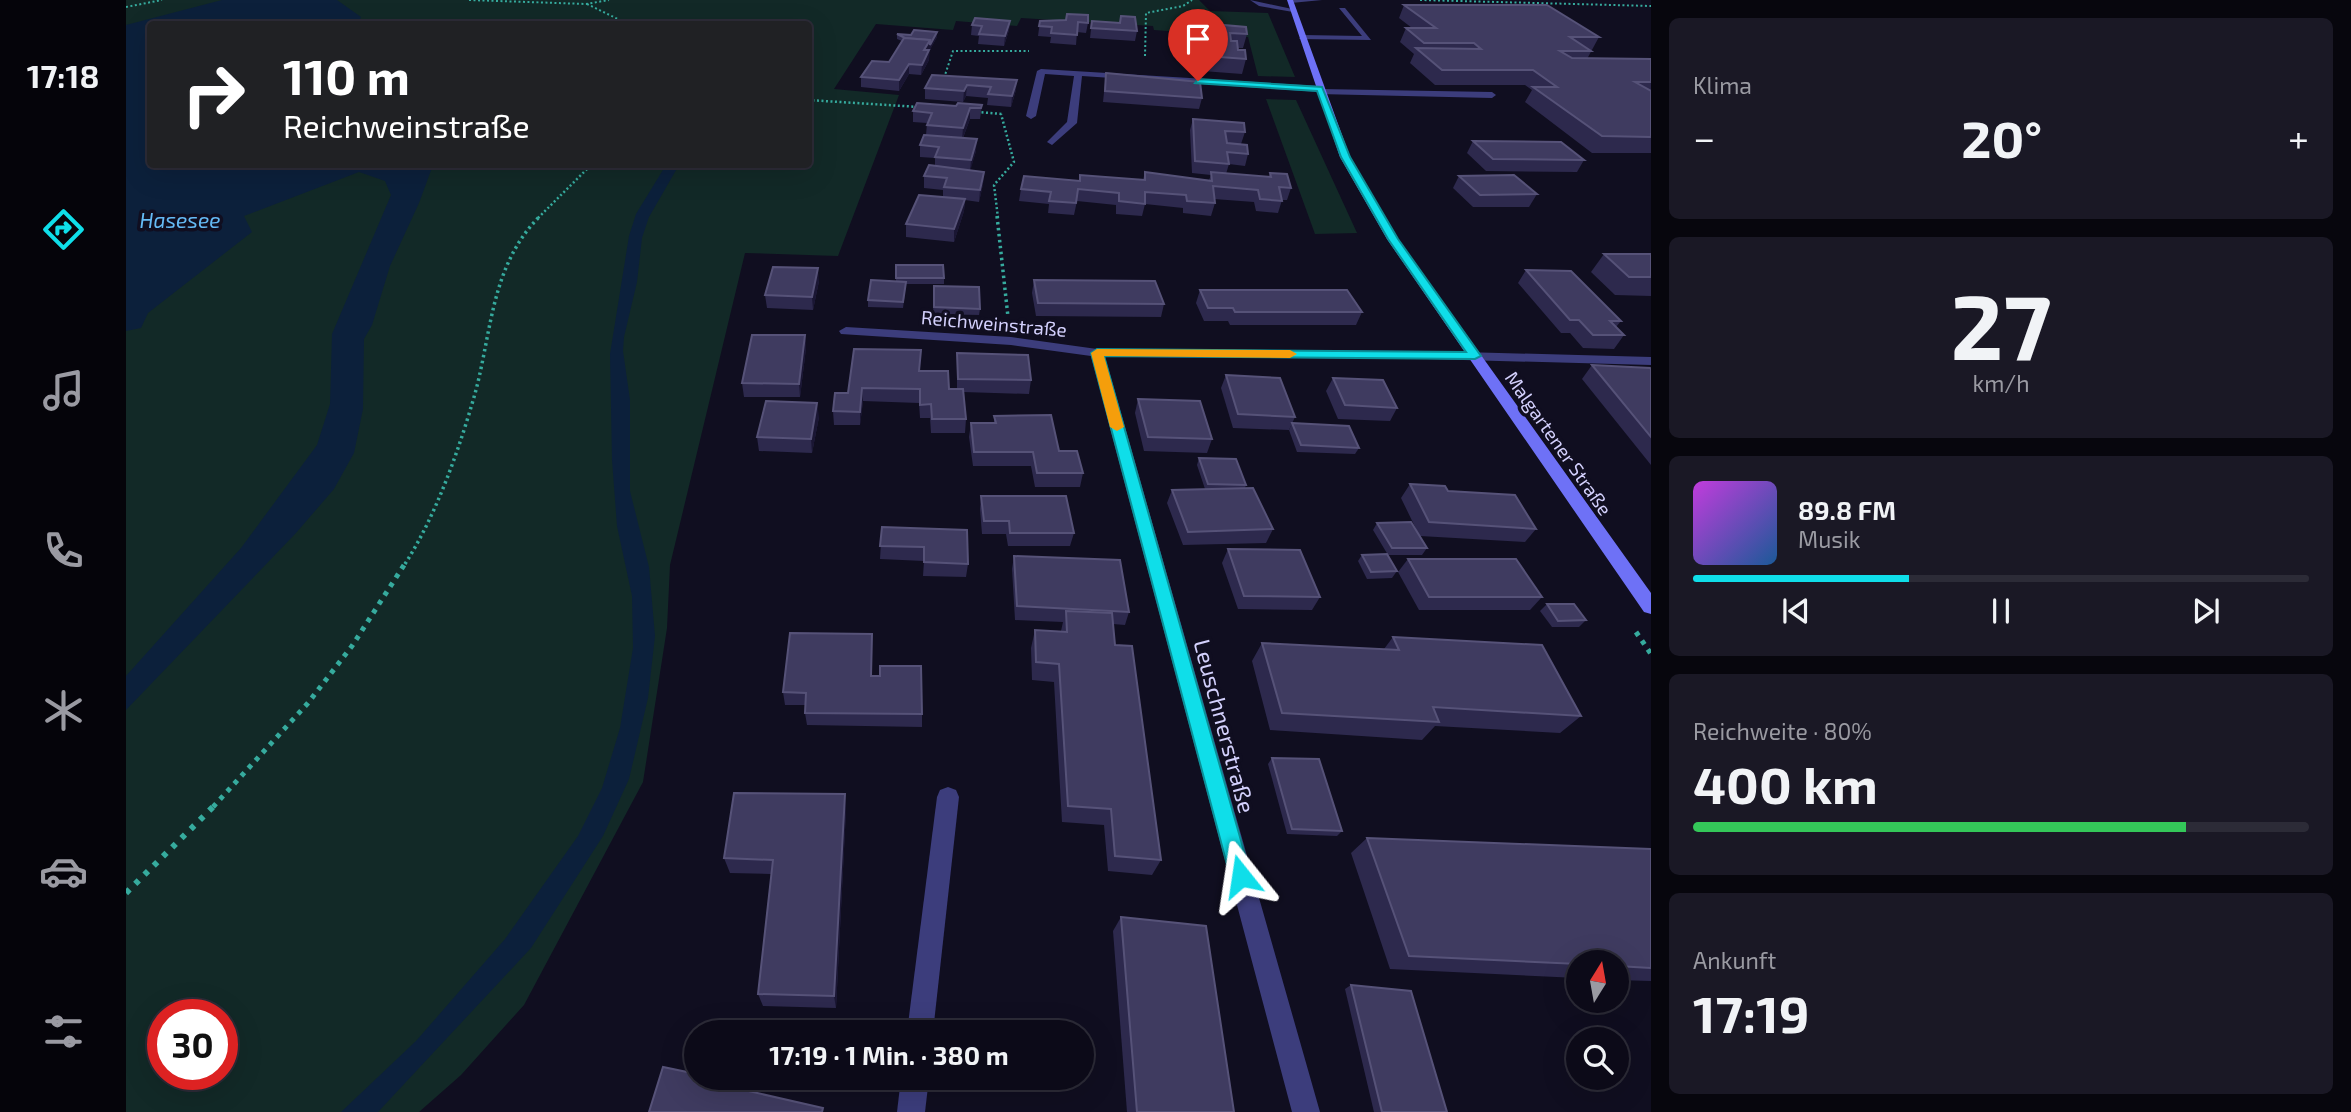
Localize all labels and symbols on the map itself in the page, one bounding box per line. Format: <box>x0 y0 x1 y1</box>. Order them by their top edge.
pin <box>1168 9 1228 81</box>
water label: Hasesee <box>139 207 221 232</box>
street label: Reichweinstraße <box>920 305 1068 341</box>
street label: Malgartener Straße <box>1501 367 1617 519</box>
street label: Leuschnerstraße <box>1188 636 1262 816</box>
position arrow <box>1204 839 1278 913</box>
north arrow <box>1566 950 1629 1013</box>
speed limit sign: 30 <box>147 999 238 1090</box>

